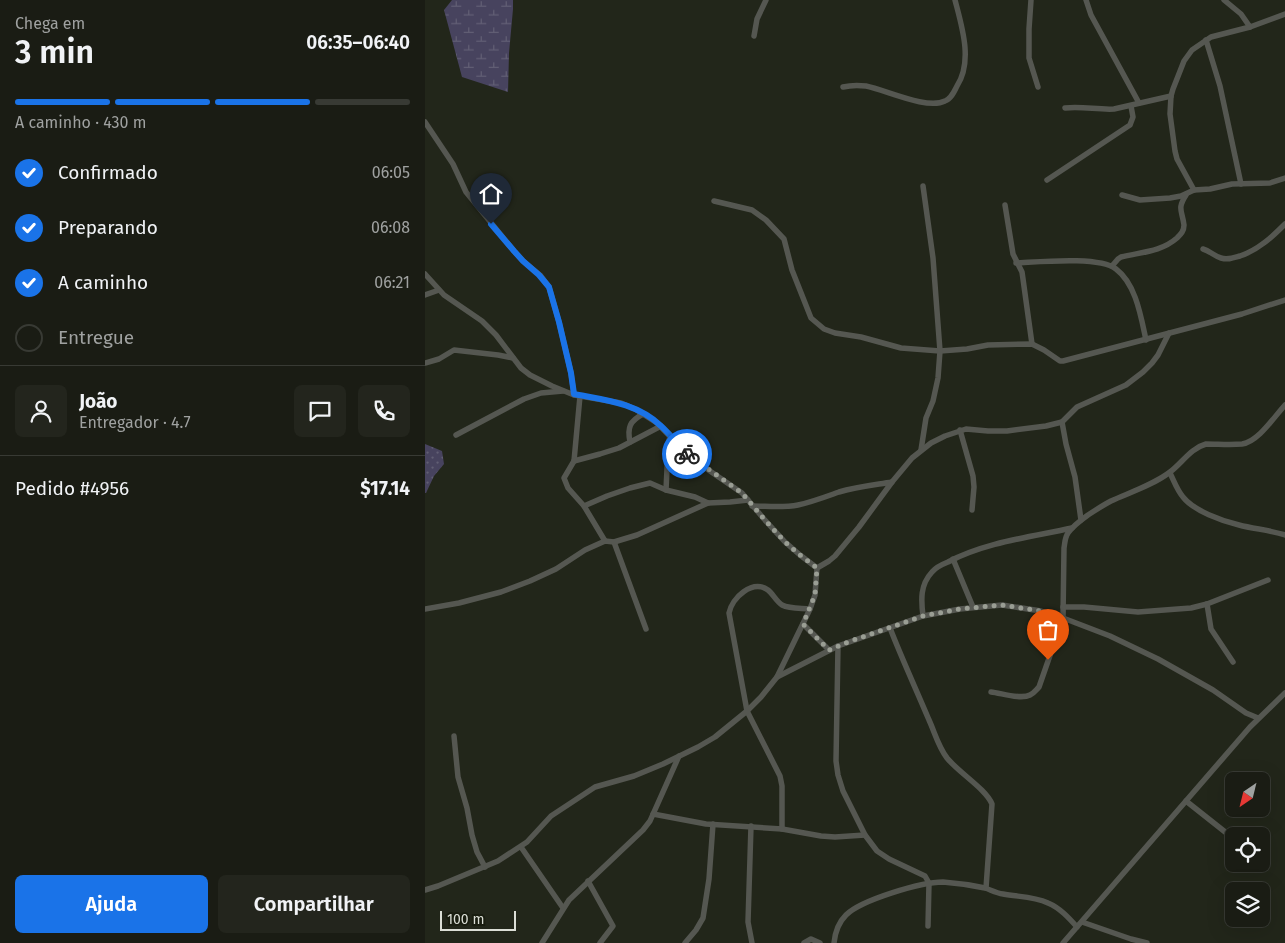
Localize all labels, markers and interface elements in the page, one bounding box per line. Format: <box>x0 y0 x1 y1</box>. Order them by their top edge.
text: Chega em <box>15 14 85 33</box>
text: 06:35–06:40 <box>306 31 410 54</box>
text: 3 min <box>15 33 94 71</box>
text: A caminho · 430 m <box>15 113 146 132</box>
icon: check <box>15 159 43 187</box>
text: Confirmado <box>58 161 158 184</box>
text: 06:05 <box>372 163 410 182</box>
pin <box>470 173 512 224</box>
icon: home <box>477 180 505 208</box>
icon: check <box>15 214 43 242</box>
text: Preparando <box>58 216 158 239</box>
text: 06:08 <box>371 218 410 237</box>
icon: check <box>15 269 43 297</box>
text: A caminho <box>58 271 148 294</box>
text: 06:21 <box>374 273 410 292</box>
text: Entregue <box>58 326 134 349</box>
button: person <box>15 385 67 437</box>
button: chat <box>294 385 346 437</box>
button: phone <box>358 385 410 437</box>
text: João <box>79 390 117 413</box>
text: Entregador · 4.7 <box>79 413 191 432</box>
courier <box>662 429 712 479</box>
icon: bike <box>673 440 701 468</box>
text: Pedido #4956 <box>15 477 129 500</box>
text: $17.14 <box>360 477 410 500</box>
pin <box>1027 609 1069 660</box>
icon: bag <box>1034 616 1062 644</box>
north arrow <box>1225 772 1270 818</box>
map controls <box>1225 772 1270 927</box>
button: locate <box>1225 827 1270 872</box>
button: Ajuda <box>15 875 208 933</box>
button: Compartilhar <box>218 875 410 933</box>
button: layers <box>1225 882 1270 927</box>
scale bar <box>440 908 516 931</box>
text: 100 m <box>447 911 484 928</box>

